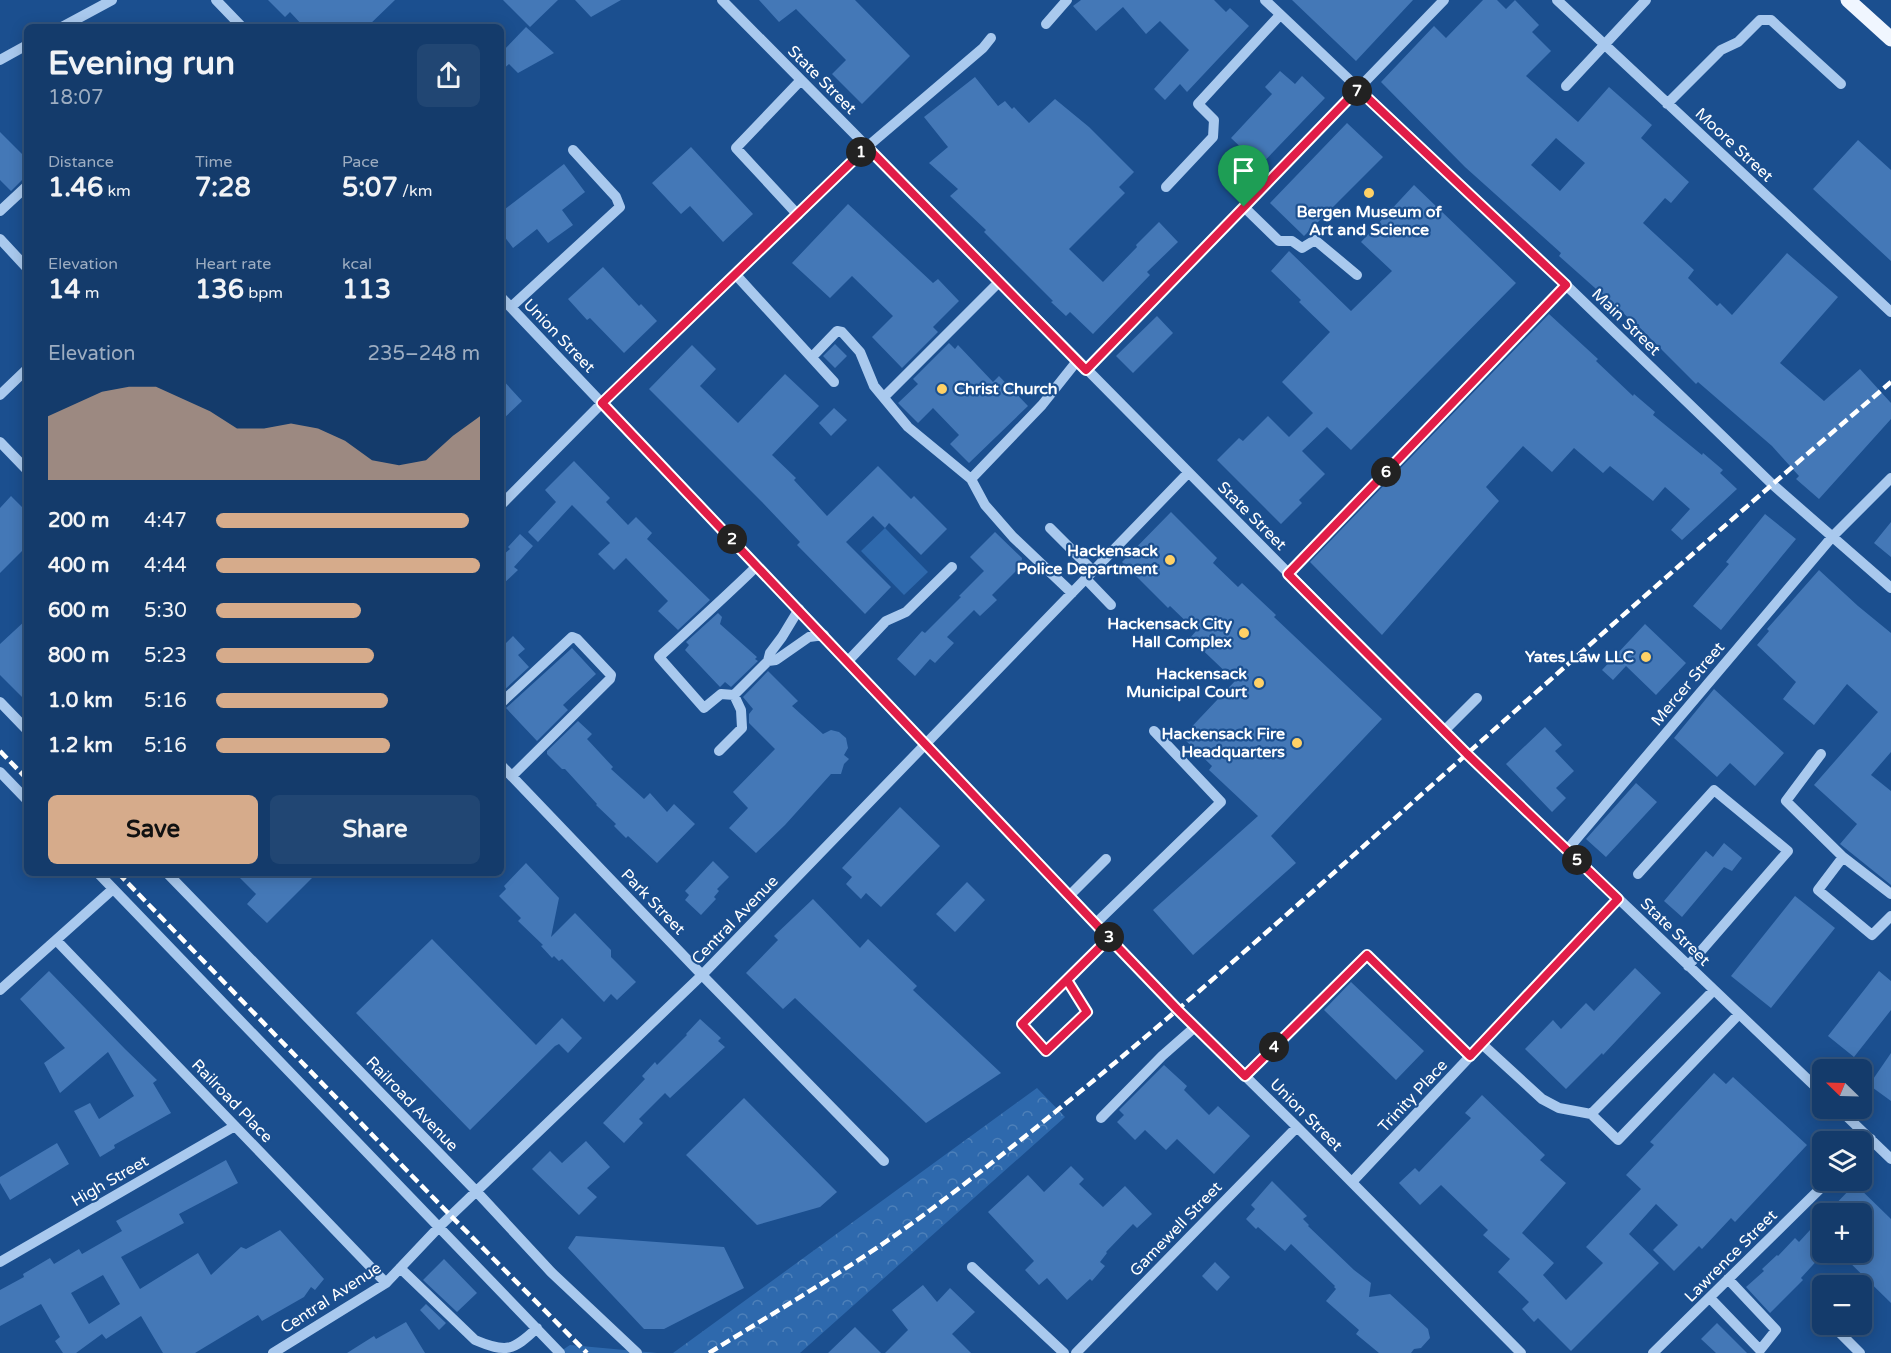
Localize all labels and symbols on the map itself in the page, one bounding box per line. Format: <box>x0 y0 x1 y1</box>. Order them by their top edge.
street label: State Street <box>783 41 861 119</box>
pin: 7 <box>1342 76 1372 106</box>
street label: Moore Street <box>1691 104 1777 186</box>
pin: 1 <box>846 137 876 167</box>
pin <box>1218 145 1269 207</box>
marker: Bergen Museum of Art and Science <box>1362 186 1376 200</box>
place label: Bergen Museum of Art and Science <box>1296 202 1442 240</box>
street label: Main Street <box>1587 284 1665 360</box>
street label: Union Street <box>519 295 599 377</box>
place label: Christ Church <box>954 379 1058 399</box>
marker: Christ Church <box>935 382 949 396</box>
pin: 6 <box>1371 457 1401 487</box>
street label: State Street <box>1213 477 1291 555</box>
pin: 2 <box>717 524 747 554</box>
place label: Hackensack Police Department <box>1017 541 1159 579</box>
marker: Hackensack Police Department <box>1163 553 1177 567</box>
place label: Hackensack City Hall Complex <box>1107 614 1232 652</box>
marker: Hackensack City Hall Complex <box>1237 626 1251 640</box>
street label: Mercer Street <box>1647 638 1729 730</box>
place label: Yates Law LLC <box>1525 647 1634 667</box>
marker: Yates Law LLC <box>1639 650 1653 664</box>
place label: Hackensack Municipal Court <box>1126 664 1248 702</box>
marker: Hackensack Municipal Court <box>1252 676 1266 690</box>
place label: Hackensack Fire Headquarters <box>1161 724 1285 762</box>
marker: Hackensack Fire Headquarters <box>1290 736 1304 750</box>
pin: 5 <box>1562 845 1592 875</box>
street label: Park Street <box>617 865 689 939</box>
street label: Central Avenue <box>687 871 783 969</box>
street label: State Street <box>1636 894 1714 970</box>
pin: 3 <box>1094 922 1124 952</box>
pin: 4 <box>1259 1032 1289 1062</box>
street label: Railroad Avenue <box>362 1052 462 1156</box>
street label: Railroad Place <box>187 1055 277 1147</box>
street label: Trinity Place <box>1374 1055 1452 1137</box>
north arrow <box>1812 1059 1872 1119</box>
street label: Union Street <box>1265 1074 1347 1156</box>
street label: High Street <box>68 1151 152 1211</box>
street label: Gamewell Street <box>1126 1177 1226 1281</box>
street label: Lawrence Street <box>1680 1205 1782 1307</box>
street label: Central Avenue <box>277 1258 385 1338</box>

